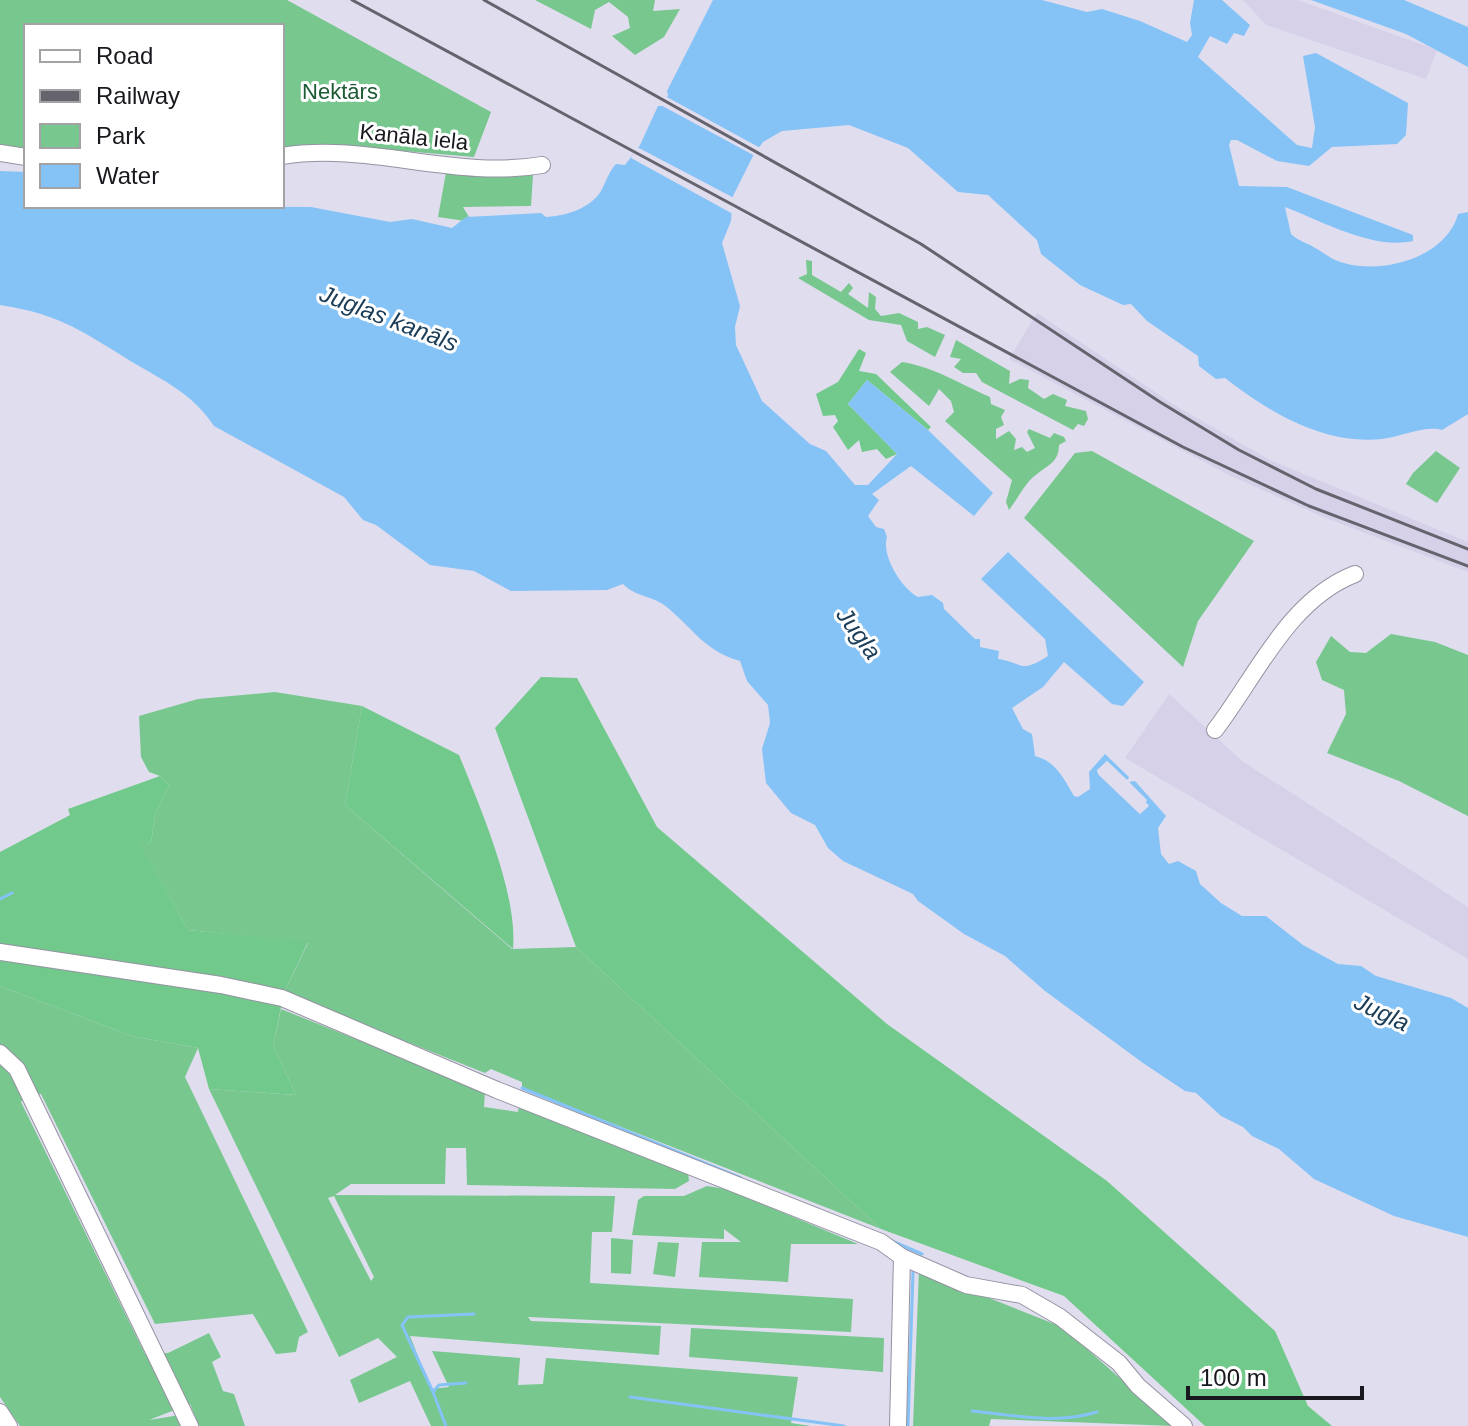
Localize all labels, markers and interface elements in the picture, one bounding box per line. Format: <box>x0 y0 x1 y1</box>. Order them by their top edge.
legend <box>24 24 284 208</box>
text: Road <box>96 42 153 69</box>
park label: Nektārs <box>302 79 378 104</box>
text: Railway <box>96 82 180 109</box>
street label: Kanāla iela <box>359 119 470 155</box>
text: Park <box>96 122 146 149</box>
text: Water <box>96 162 159 189</box>
water label: Juglas kanāls <box>315 279 462 357</box>
water label: Jugla <box>831 601 887 664</box>
water label: Jugla <box>1349 987 1414 1036</box>
scale bar <box>1188 1350 1362 1400</box>
text: 100 m <box>1200 1364 1267 1391</box>

